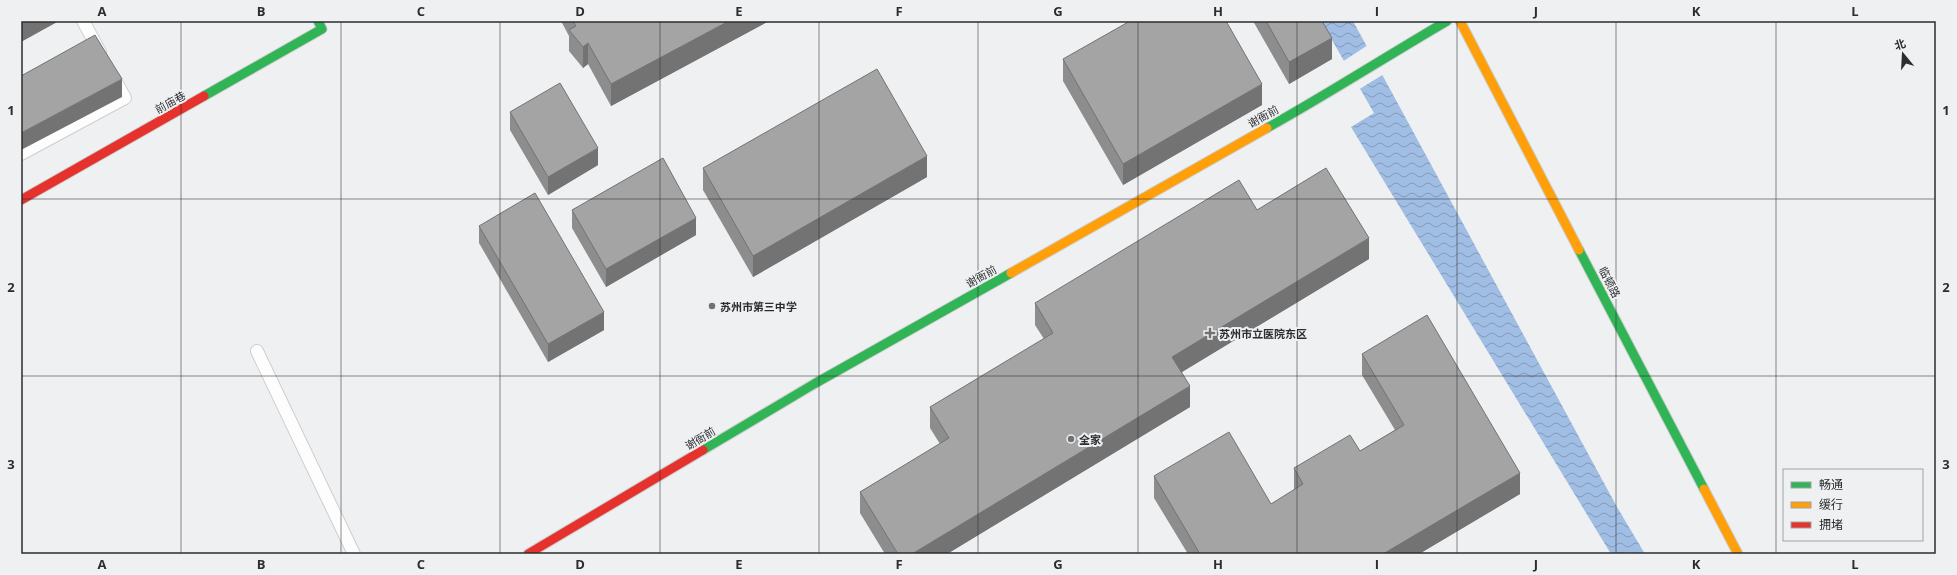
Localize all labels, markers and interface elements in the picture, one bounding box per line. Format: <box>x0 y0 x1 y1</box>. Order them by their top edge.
text: A <box>98 2 107 20</box>
text: B <box>257 2 266 20</box>
text: C <box>417 2 425 20</box>
text: D <box>575 2 585 20</box>
text: E <box>735 2 743 20</box>
text: F <box>895 2 903 20</box>
text: G <box>1053 2 1063 20</box>
text: H <box>1213 2 1223 20</box>
text: I <box>1375 2 1379 20</box>
text: J <box>1533 2 1538 20</box>
text: K <box>1692 2 1701 20</box>
text: L <box>1851 2 1859 20</box>
north arrow <box>1883 34 1923 74</box>
text: 北 <box>1892 35 1907 53</box>
street label: 前庙巷 <box>152 87 188 117</box>
text: 1 <box>7 101 15 119</box>
street label: 谢衙前 <box>1245 101 1281 131</box>
text: 1 <box>1942 101 1950 119</box>
street label: 谢衙前 <box>963 261 999 291</box>
street label: 临顿路 <box>1596 264 1624 300</box>
text: 2 <box>7 278 15 296</box>
text: 2 <box>1942 278 1950 296</box>
place label: 苏州市第三中学 <box>720 299 797 314</box>
marker: 苏州市第三中学 <box>707 301 717 311</box>
place label: 苏州市立医院东区 <box>1219 326 1307 341</box>
marker: 苏州市立医院东区 <box>1204 327 1216 339</box>
street label: 谢衙前 <box>682 423 718 453</box>
place label: 全家 <box>1079 432 1101 447</box>
marker: 全家 <box>1066 434 1076 444</box>
text: 3 <box>7 455 15 473</box>
text: 3 <box>1942 455 1950 473</box>
legend <box>1783 469 1923 541</box>
text: 畅通 <box>1819 476 1843 493</box>
text: 缓行 <box>1819 496 1843 513</box>
text: 拥堵 <box>1819 516 1843 533</box>
text: A <box>98 555 107 573</box>
text: B <box>257 555 266 573</box>
text: C <box>417 555 425 573</box>
text: D <box>575 555 585 573</box>
text: E <box>735 555 743 573</box>
text: F <box>895 555 903 573</box>
text: G <box>1053 555 1063 573</box>
text: H <box>1213 555 1223 573</box>
text: I <box>1375 555 1379 573</box>
text: J <box>1533 555 1538 573</box>
text: K <box>1692 555 1701 573</box>
text: L <box>1851 555 1859 573</box>

